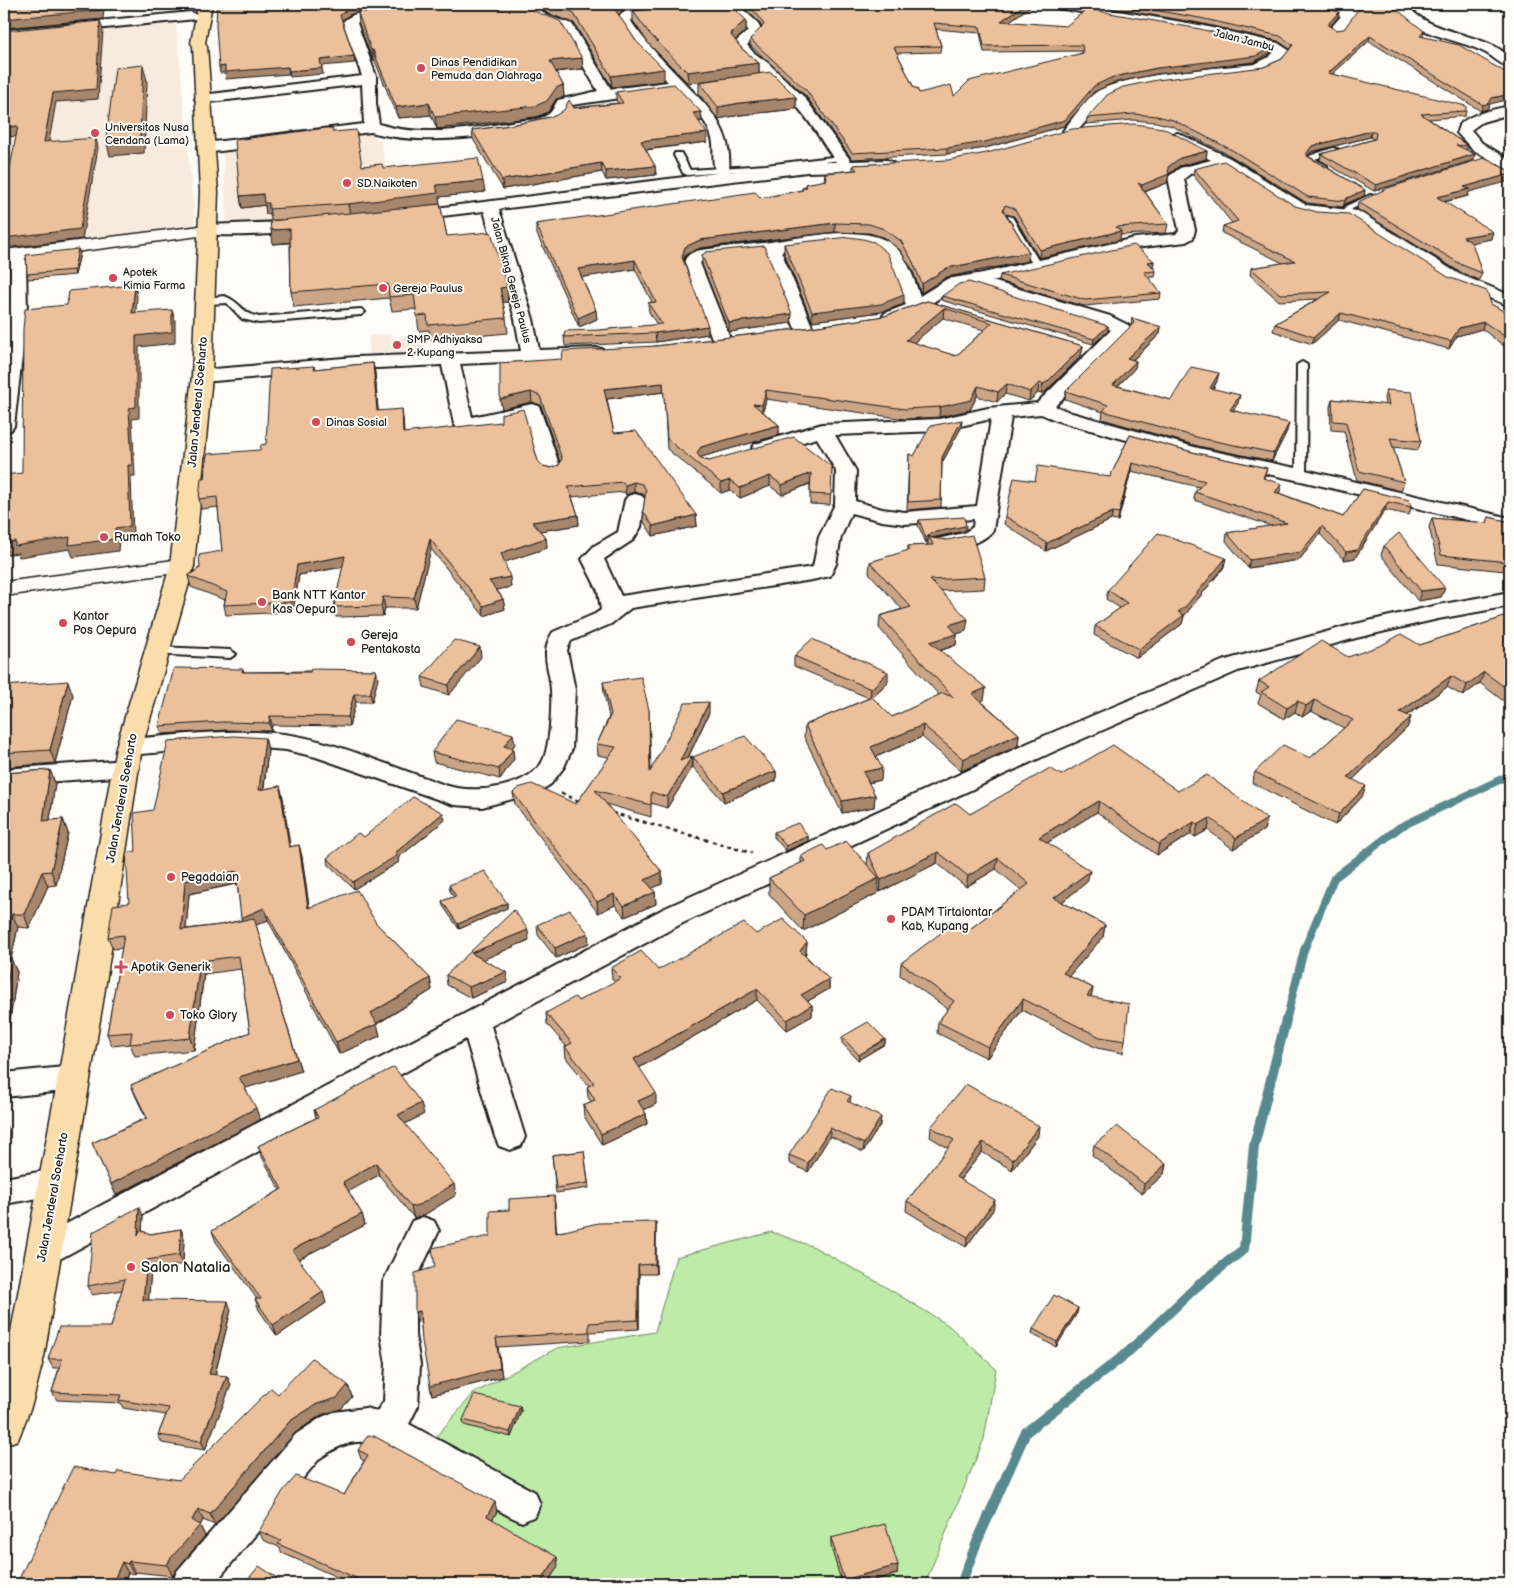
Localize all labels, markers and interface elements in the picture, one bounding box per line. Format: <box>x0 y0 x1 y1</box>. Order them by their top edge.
street label: Jalan Jambu <box>1212 26 1276 54</box>
place label: Dinas Pendidikan Pemuda dan Olahraga <box>431 56 542 82</box>
marker: Dinas Pendidikan Pemuda dan Olahraga <box>415 62 427 74</box>
place label: Universitas Nusa Cendana (Lama) <box>105 121 189 147</box>
marker: Universitas Nusa Cendana (Lama) <box>89 127 101 139</box>
marker: SD.Naikoten <box>341 177 353 189</box>
place label: SD.Naikoten <box>357 177 417 190</box>
street label: Jalan Blkng Gereja Paulus <box>488 215 534 345</box>
place label: Apotek Kimia Farma <box>123 266 185 292</box>
marker: Apotek Kimia Farma <box>107 272 119 284</box>
marker: Gereja Paulus <box>377 282 389 294</box>
place label: Gereja Paulus <box>393 282 463 295</box>
place label: SMP Adhiyaksa 2 Kupang <box>407 333 482 359</box>
street label: Jalan Jenderal Soeharto <box>185 336 211 468</box>
marker: SMP Adhiyaksa 2 Kupang <box>391 339 403 351</box>
marker: Dinas Sosial <box>310 416 322 428</box>
place label: Dinas Sosial <box>326 416 387 429</box>
place label: Rumah Toko <box>114 530 181 545</box>
marker: Rumah Toko <box>98 531 110 543</box>
place label: Bank NTT Kantor Kas Oepura <box>272 588 366 617</box>
marker: Bank NTT Kantor Kas Oepura <box>256 596 268 608</box>
place label: Kantor Pos Oepura <box>73 609 137 638</box>
marker: Kantor Pos Oepura <box>57 617 69 629</box>
place label: Gereja Pentakosta <box>361 628 421 657</box>
marker: Gereja Pentakosta <box>345 636 357 648</box>
street label: Jalan Jenderal Soeharto <box>103 732 141 864</box>
place label: Pegadaian <box>181 870 239 885</box>
marker: Pegadaian <box>165 871 177 883</box>
place label: PDAM Tirtalontar Kab, Kupang <box>901 905 993 934</box>
marker: PDAM Tirtalontar Kab, Kupang <box>885 913 897 925</box>
place label: Apotik Generik <box>131 960 211 975</box>
marker: Apotik Generik <box>115 961 127 973</box>
place label: Toko Glory <box>180 1008 238 1023</box>
marker: Toko Glory <box>164 1009 176 1021</box>
street label: Jalan Jenderal Soeharto <box>34 1131 72 1263</box>
place label: Salon Natalia <box>141 1258 231 1277</box>
marker: Salon Natalia <box>125 1261 137 1273</box>

